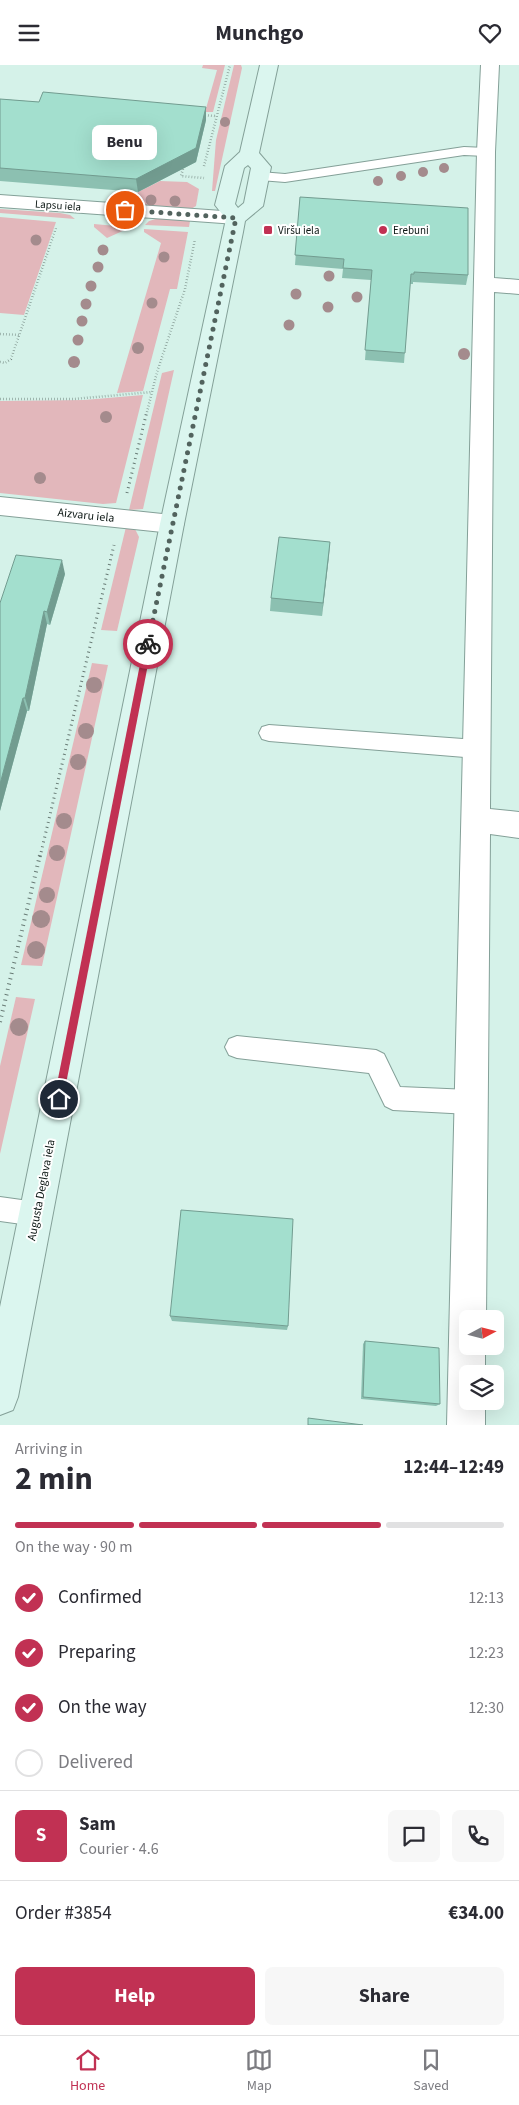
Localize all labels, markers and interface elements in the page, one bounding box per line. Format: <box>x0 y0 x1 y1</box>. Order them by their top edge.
text: Munchgo <box>215 17 304 49</box>
icon: menu <box>15 19 43 47</box>
icon: heart <box>476 19 504 47</box>
callout: Benu <box>92 125 158 160</box>
text: Benu <box>106 131 143 153</box>
pin <box>104 189 146 231</box>
street label: Lapsu iela <box>34 196 82 215</box>
icon: bag <box>111 196 139 224</box>
place label: Viršu iela <box>278 223 319 238</box>
place label: Erebuni <box>393 223 429 238</box>
marker: Viršu iela <box>262 224 274 236</box>
marker: Erebuni <box>377 224 389 236</box>
street label: Aizvaru iela <box>57 504 115 527</box>
courier <box>123 619 173 669</box>
icon: bike <box>134 630 162 658</box>
pin <box>38 1078 80 1120</box>
icon: home <box>45 1085 73 1113</box>
street label: Augusta Deglava iela <box>23 1138 60 1242</box>
north arrow <box>459 1310 504 1355</box>
map controls <box>459 1310 504 1410</box>
button: layers <box>459 1365 504 1410</box>
text: Arriving in <box>15 1438 83 1460</box>
text: 12:44–12:49 <box>403 1454 504 1481</box>
text: 2 min <box>15 1456 93 1502</box>
text: On the way · 90 m <box>15 1536 132 1558</box>
icon: check <box>15 1584 43 1612</box>
text: Confirmed <box>58 1584 142 1611</box>
text: 12:13 <box>468 1587 504 1609</box>
icon: check <box>15 1639 43 1667</box>
text: Preparing <box>58 1639 136 1666</box>
text: 12:23 <box>468 1642 504 1664</box>
icon: check <box>15 1694 43 1722</box>
text: On the way <box>58 1694 147 1721</box>
text: 12:30 <box>468 1697 504 1719</box>
text: Delivered <box>58 1749 133 1776</box>
button: chat <box>388 1810 440 1862</box>
button: phone <box>452 1810 504 1862</box>
text: Sam <box>79 1811 116 1838</box>
text: S <box>36 1822 46 1849</box>
text: Courier · 4.6 <box>79 1838 159 1860</box>
text: Order #3854 <box>15 1900 112 1927</box>
text: €34.00 <box>448 1900 504 1927</box>
button: Help <box>15 1967 255 2025</box>
button: Share <box>265 1967 504 2025</box>
tab: Home <box>70 2046 105 2096</box>
tab: Map <box>245 2046 273 2096</box>
tab: Saved <box>413 2046 449 2096</box>

